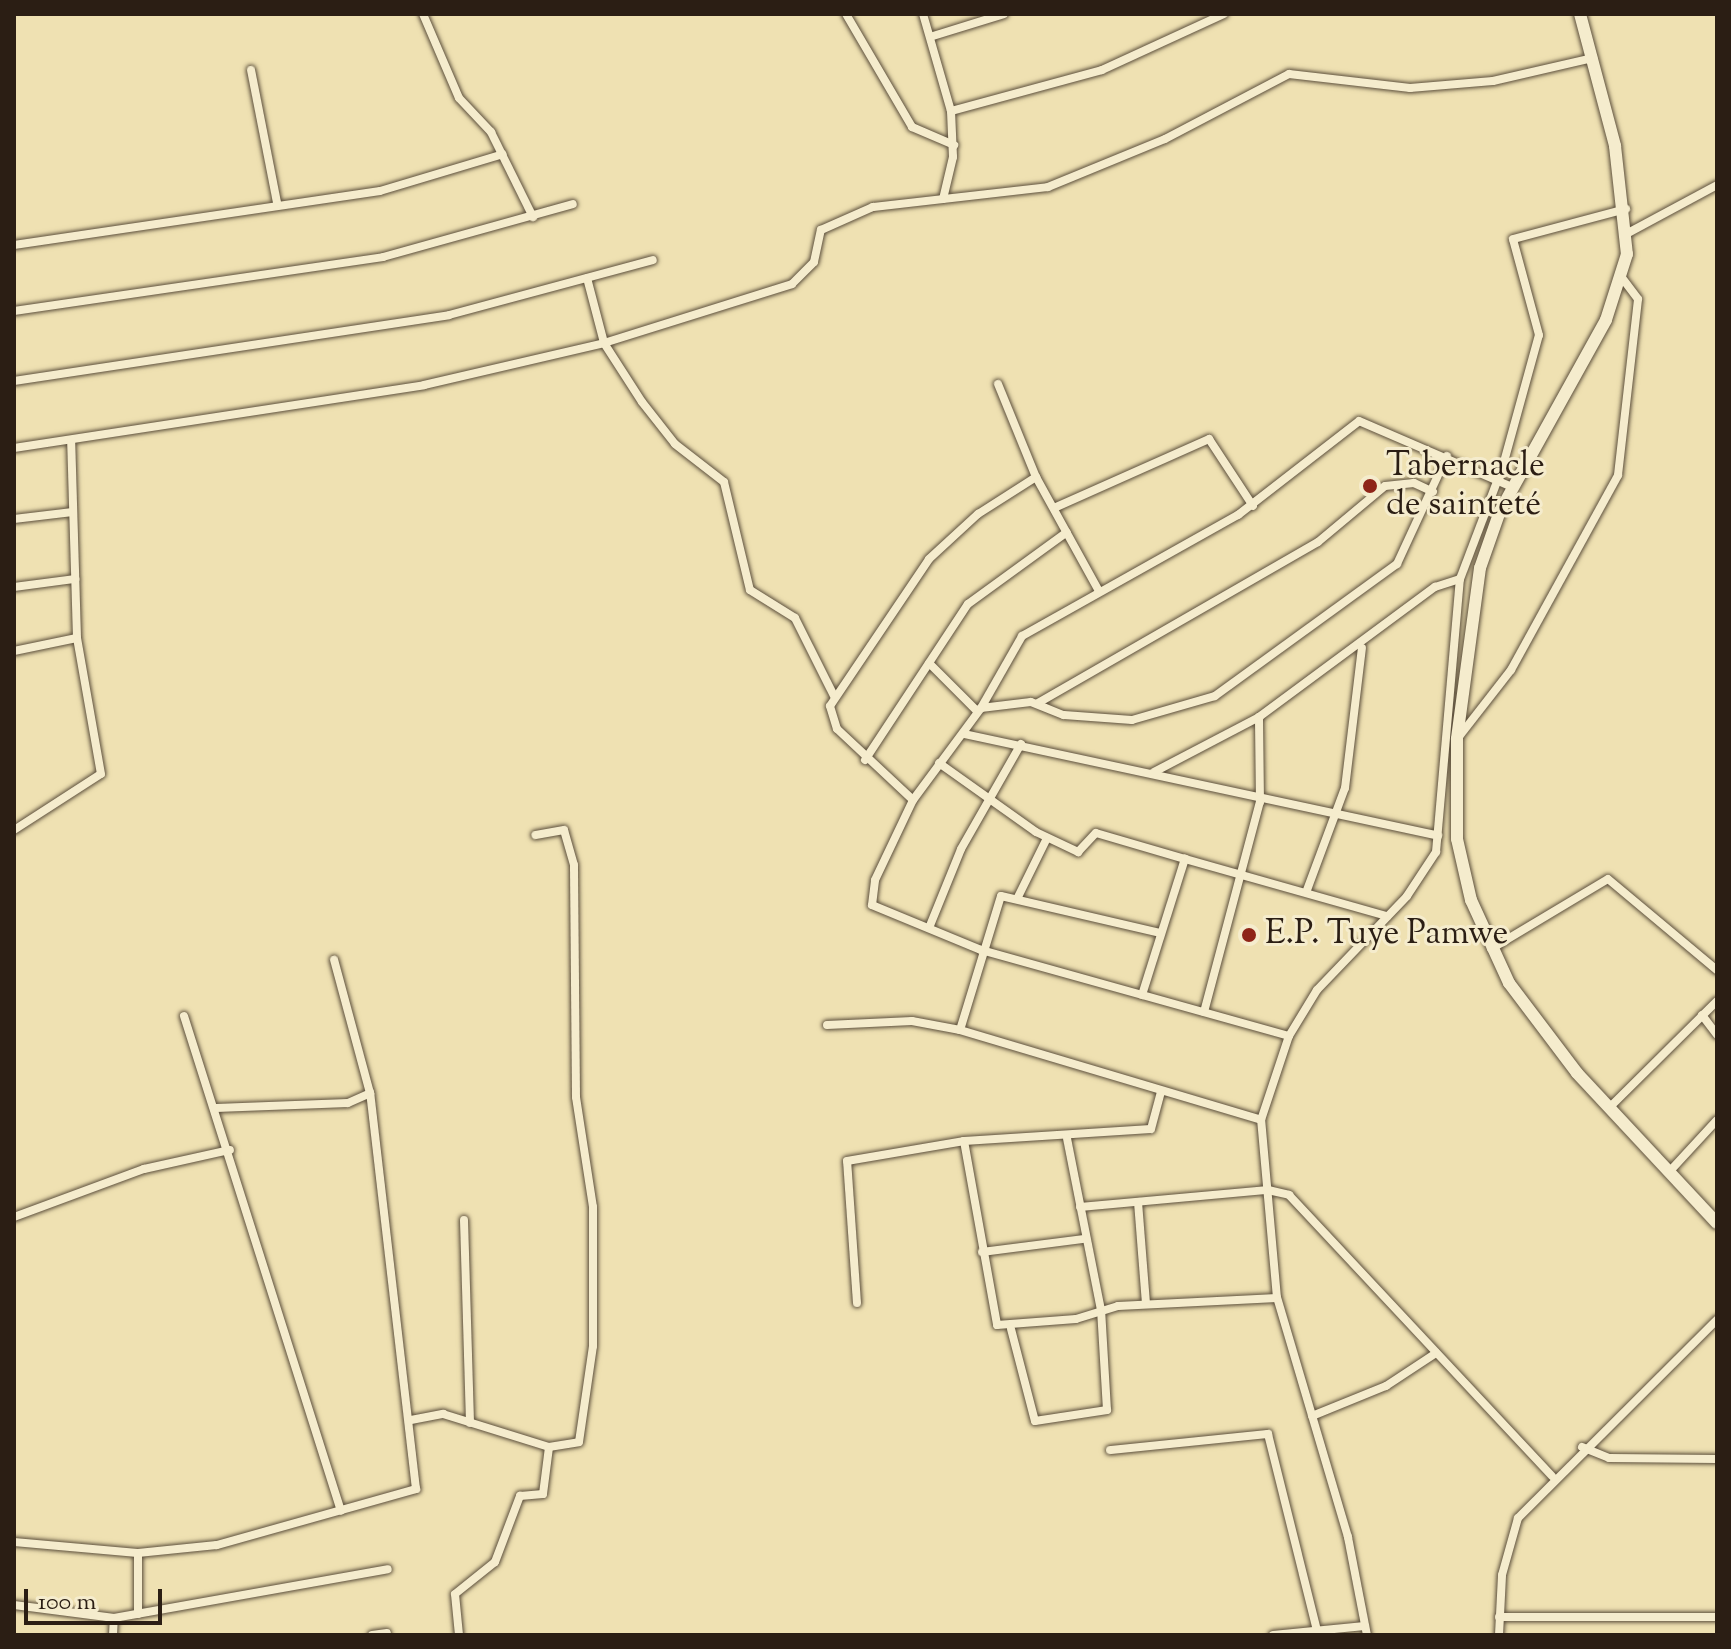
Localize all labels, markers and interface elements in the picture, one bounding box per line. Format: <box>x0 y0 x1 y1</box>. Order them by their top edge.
place label: Tabernacle de sainteté <box>1386 446 1545 526</box>
marker: Tabernacle de sainteté <box>1361 477 1379 495</box>
place label: E.P. Tuye Pamwe <box>1265 915 1508 955</box>
marker: E.P. Tuye Pamwe <box>1240 926 1258 944</box>
scale bar <box>28 1573 166 1623</box>
text: 100 m <box>38 1586 96 1620</box>

